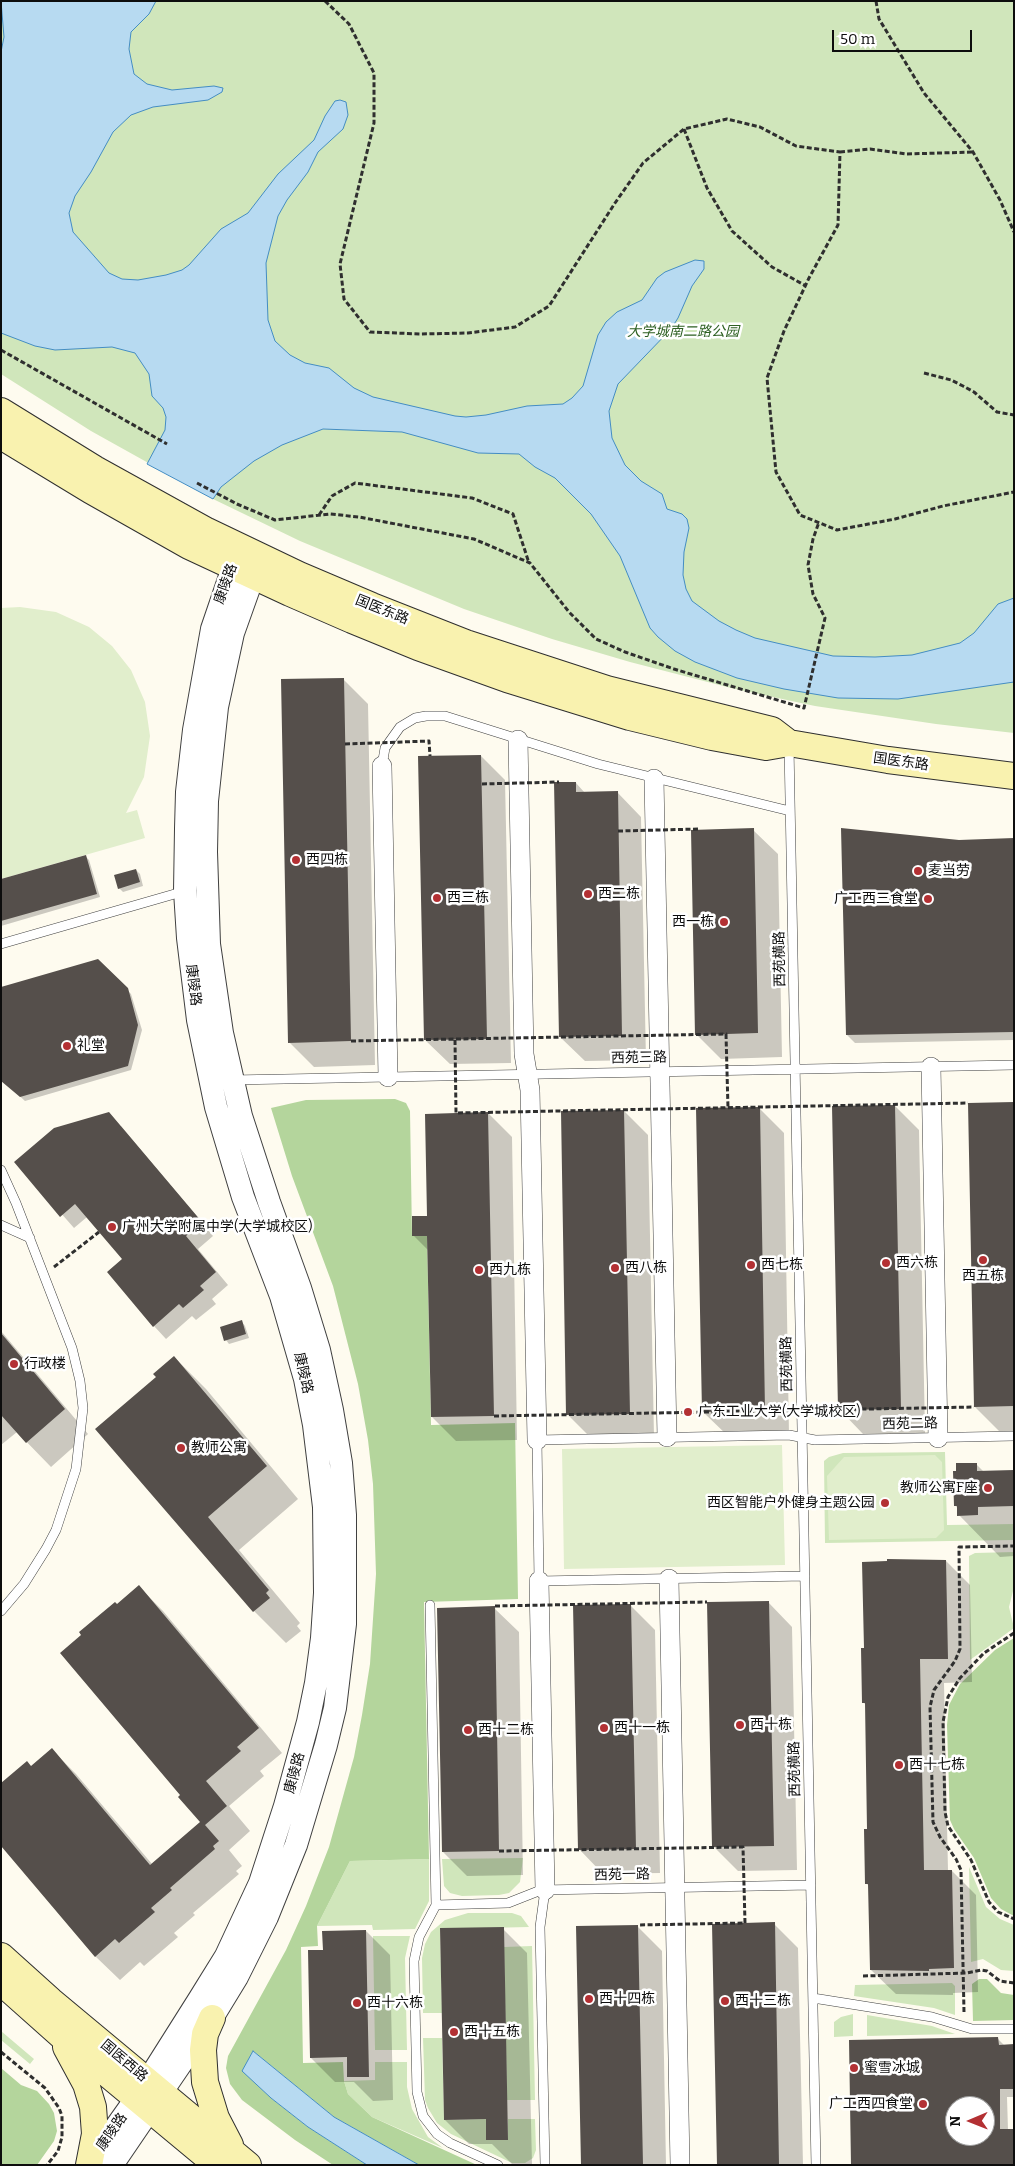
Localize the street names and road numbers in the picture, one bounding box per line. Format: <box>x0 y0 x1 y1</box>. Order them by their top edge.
street label: 康陵路 <box>211 561 241 607</box>
street label: 国医东路 <box>353 592 411 628</box>
street label: 国医东路 <box>872 750 930 774</box>
street label: 西苑横路 <box>771 931 789 987</box>
street label: 康陵路 <box>182 963 204 1007</box>
street label: 西苑三路 <box>611 1049 667 1067</box>
street label: 西苑横路 <box>778 1336 796 1392</box>
street label: 康陵路 <box>290 1351 316 1395</box>
street label: 西苑二路 <box>882 1415 938 1433</box>
street label: 西苑横路 <box>786 1741 804 1797</box>
street label: 康陵路 <box>281 1751 309 1795</box>
street label: 西苑一路 <box>594 1866 650 1884</box>
street label: 国医西路 <box>97 2037 151 2085</box>
street label: 康陵路 <box>93 2110 131 2154</box>

